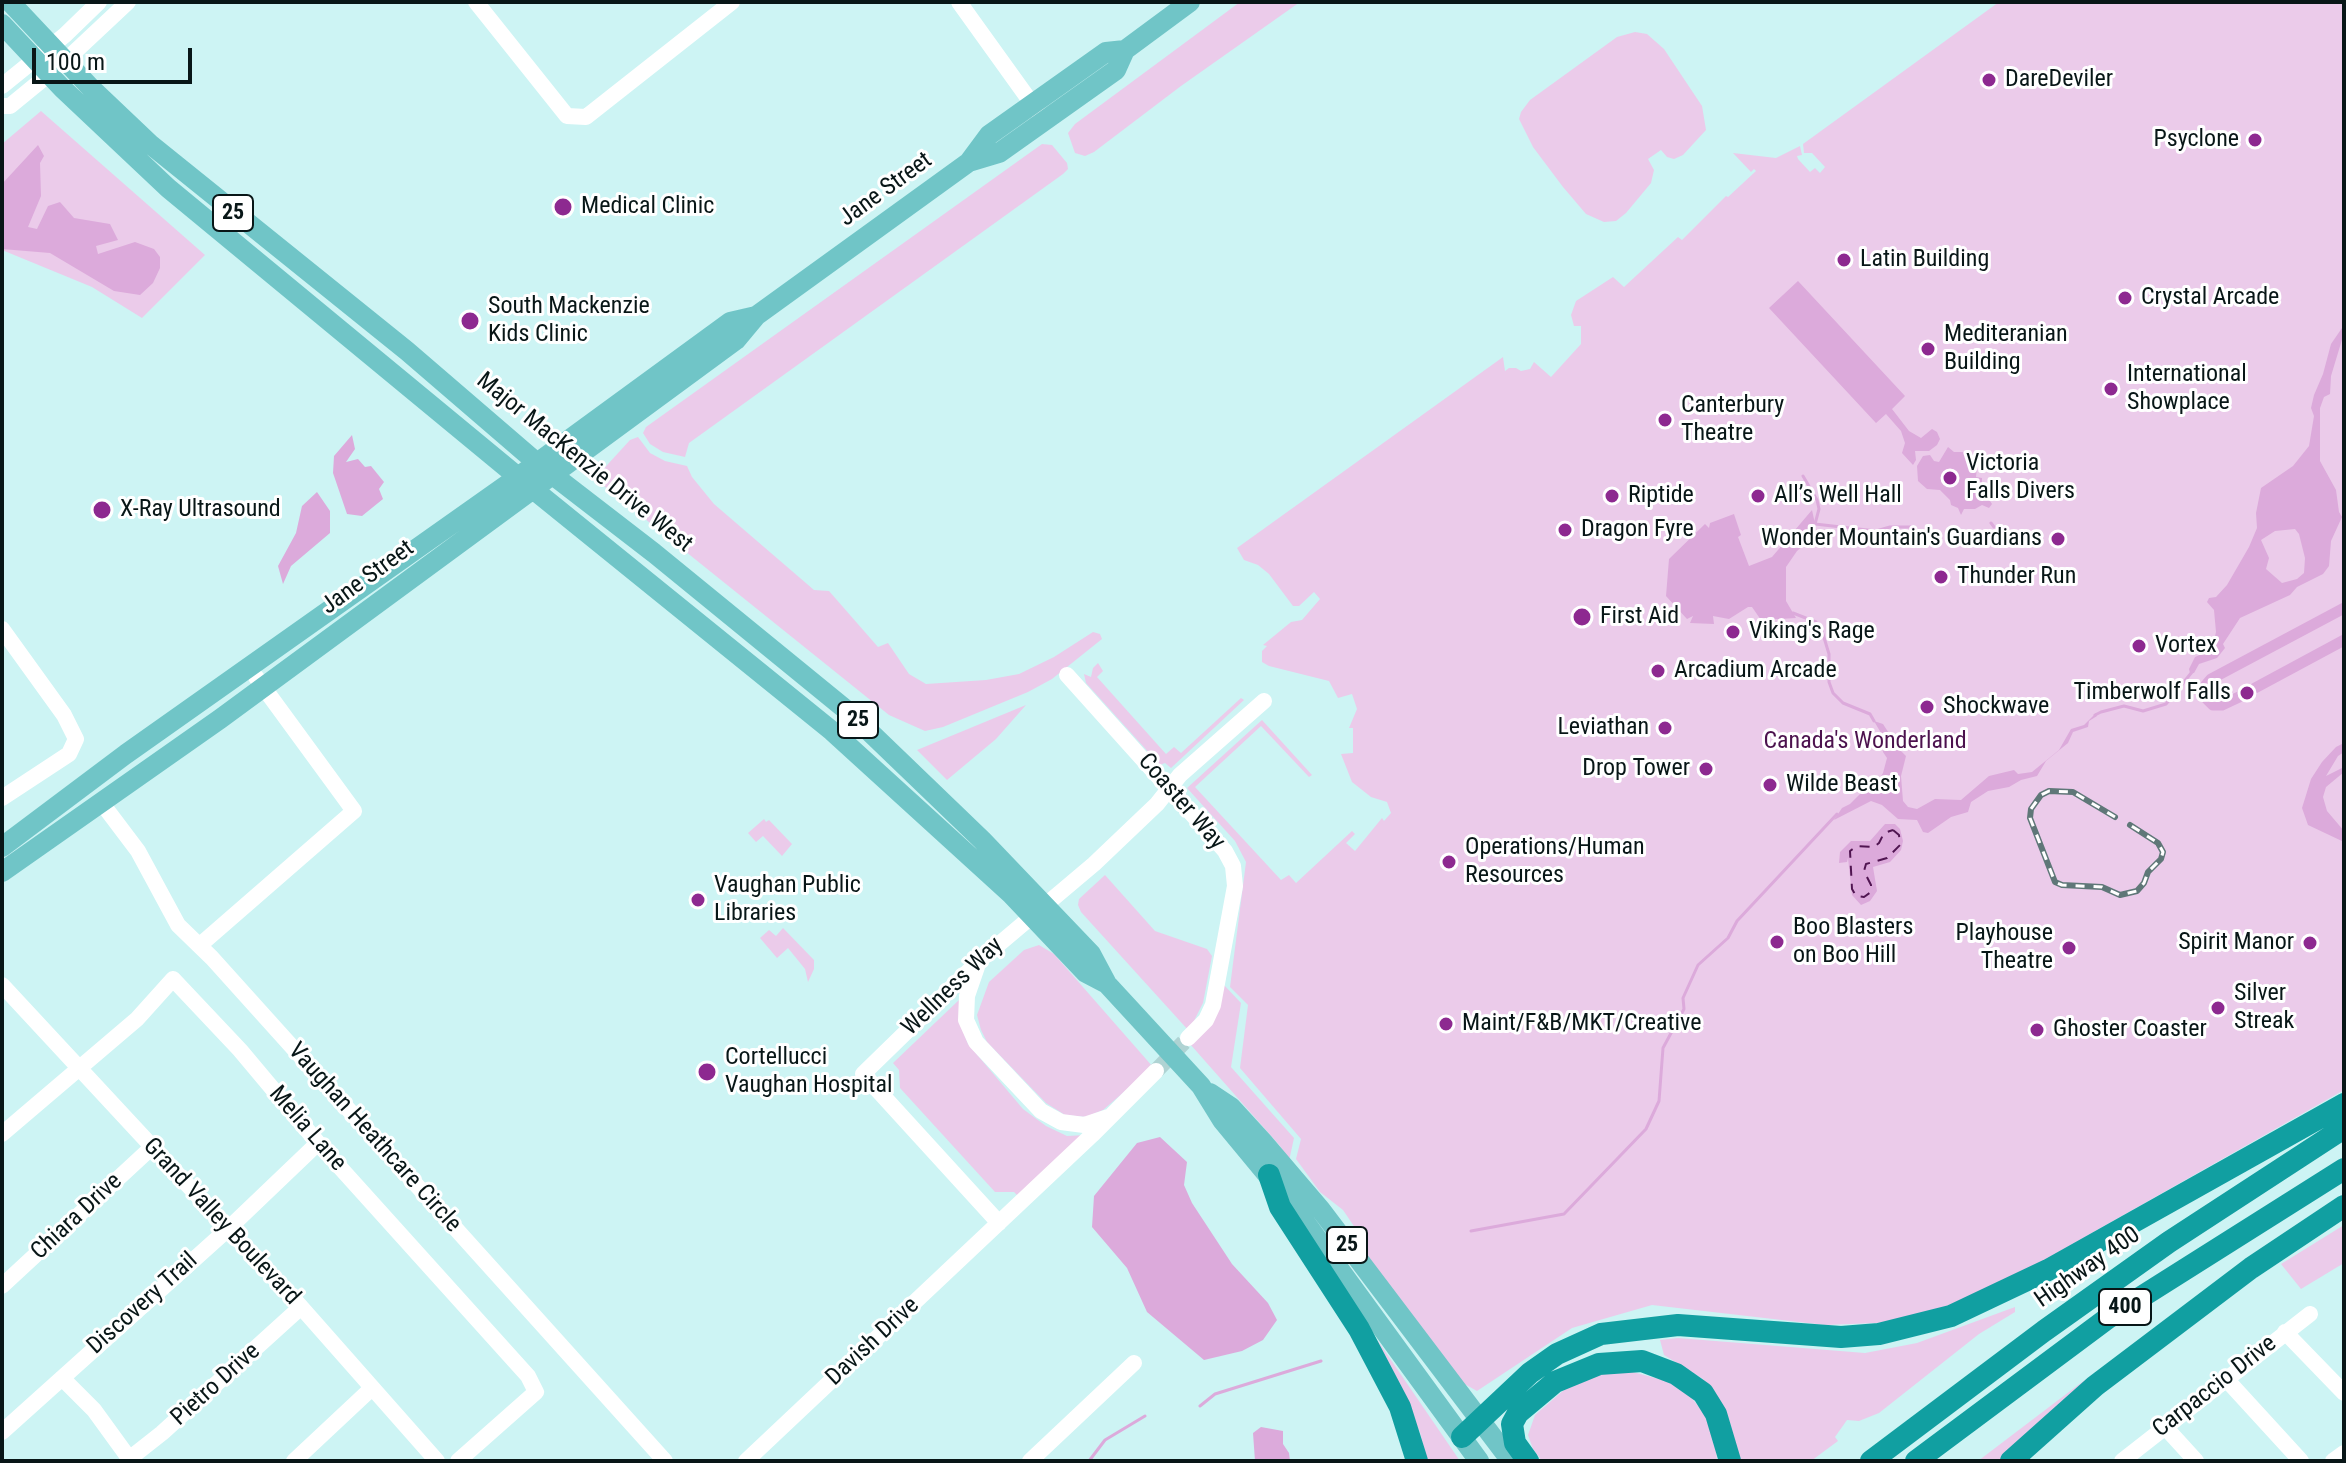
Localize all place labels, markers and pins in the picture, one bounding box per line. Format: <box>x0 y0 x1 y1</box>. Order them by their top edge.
place label: DareDeviler <box>2005 66 2113 94</box>
marker: DareDeviler <box>1980 71 1998 89</box>
place label: Psyclone <box>2153 126 2239 154</box>
marker: Psyclone <box>2246 131 2264 149</box>
place label: Medical Clinic <box>581 193 714 221</box>
marker: Medical Clinic <box>552 196 574 218</box>
place label: Latin Building <box>1860 246 1989 274</box>
marker: Latin Building <box>1835 251 1853 269</box>
place label: Crystal Arcade <box>2141 284 2279 312</box>
marker: Crystal Arcade <box>2116 289 2134 307</box>
place label: South Mackenzie Kids Clinic <box>488 293 650 349</box>
marker: South Mackenzie Kids Clinic <box>459 310 481 332</box>
place label: Mediteranian Building <box>1944 321 2068 377</box>
marker: Mediteranian Building <box>1919 340 1937 358</box>
place label: International Showplace <box>2127 361 2247 417</box>
marker: International Showplace <box>2102 380 2120 398</box>
place label: Canterbury Theatre <box>1681 392 1784 448</box>
marker: Canterbury Theatre <box>1656 411 1674 429</box>
place label: Victoria Falls Divers <box>1966 450 2075 506</box>
marker: Victoria Falls Divers <box>1941 469 1959 487</box>
place label: Riptide <box>1628 482 1694 510</box>
place label: All’s Well Hall <box>1774 482 1902 510</box>
marker: Riptide <box>1603 487 1621 505</box>
marker: All’s Well Hall <box>1749 487 1767 505</box>
place label: X-Ray Ultrasound <box>120 496 281 524</box>
marker: X-Ray Ultrasound <box>91 499 113 521</box>
place label: Dragon Fyre <box>1581 516 1694 544</box>
marker: Dragon Fyre <box>1556 521 1574 539</box>
place label: Wonder Mountain's Guardians <box>1761 525 2042 553</box>
marker: Wonder Mountain's Guardians <box>2049 530 2067 548</box>
place label: Thunder Run <box>1957 563 2076 591</box>
marker: Thunder Run <box>1932 568 1950 586</box>
place label: First Aid <box>1600 603 1679 631</box>
marker: First Aid <box>1571 606 1593 628</box>
place label: Viking's Rage <box>1749 618 1875 646</box>
marker: Viking's Rage <box>1724 623 1742 641</box>
place label: Vortex <box>2155 632 2217 660</box>
marker: Vortex <box>2130 637 2148 655</box>
place label: Arcadium Arcade <box>1674 657 1837 685</box>
marker: Arcadium Arcade <box>1649 662 1667 680</box>
place label: Timberwolf Falls <box>2073 679 2231 707</box>
marker: Timberwolf Falls <box>2238 684 2256 702</box>
place label: Shockwave <box>1943 693 2049 721</box>
marker: Shockwave <box>1918 698 1936 716</box>
place label: Leviathan <box>1557 714 1649 742</box>
marker: Leviathan <box>1656 719 1674 737</box>
place label: Drop Tower <box>1582 755 1690 783</box>
marker: Drop Tower <box>1697 760 1715 778</box>
place label: Wilde Beast <box>1786 771 1898 799</box>
marker: Wilde Beast <box>1761 776 1779 794</box>
place label: Operations/Human Resources <box>1465 834 1645 890</box>
marker: Operations/Human Resources <box>1440 853 1458 871</box>
place label: Vaughan Public Libraries <box>714 872 861 928</box>
marker: Vaughan Public Libraries <box>689 891 707 909</box>
place label: Boo Blasters on Boo Hill <box>1793 914 1913 970</box>
place label: Playhouse Theatre <box>1955 920 2053 976</box>
place label: Spirit Manor <box>2178 929 2294 957</box>
marker: Boo Blasters on Boo Hill <box>1768 933 1786 951</box>
marker: Spirit Manor <box>2301 934 2319 952</box>
marker: Playhouse Theatre <box>2060 939 2078 957</box>
place label: Silver Streak <box>2234 980 2294 1036</box>
marker: Silver Streak <box>2209 999 2227 1017</box>
place label: Maint/F&B/MKT/Creative <box>1462 1010 1701 1038</box>
marker: Maint/F&B/MKT/Creative <box>1437 1015 1455 1033</box>
place label: Ghoster Coaster <box>2053 1016 2207 1044</box>
marker: Ghoster Coaster <box>2028 1021 2046 1039</box>
place label: Cortellucci Vaughan Hospital <box>725 1044 892 1100</box>
marker: Cortellucci Vaughan Hospital <box>696 1061 718 1083</box>

